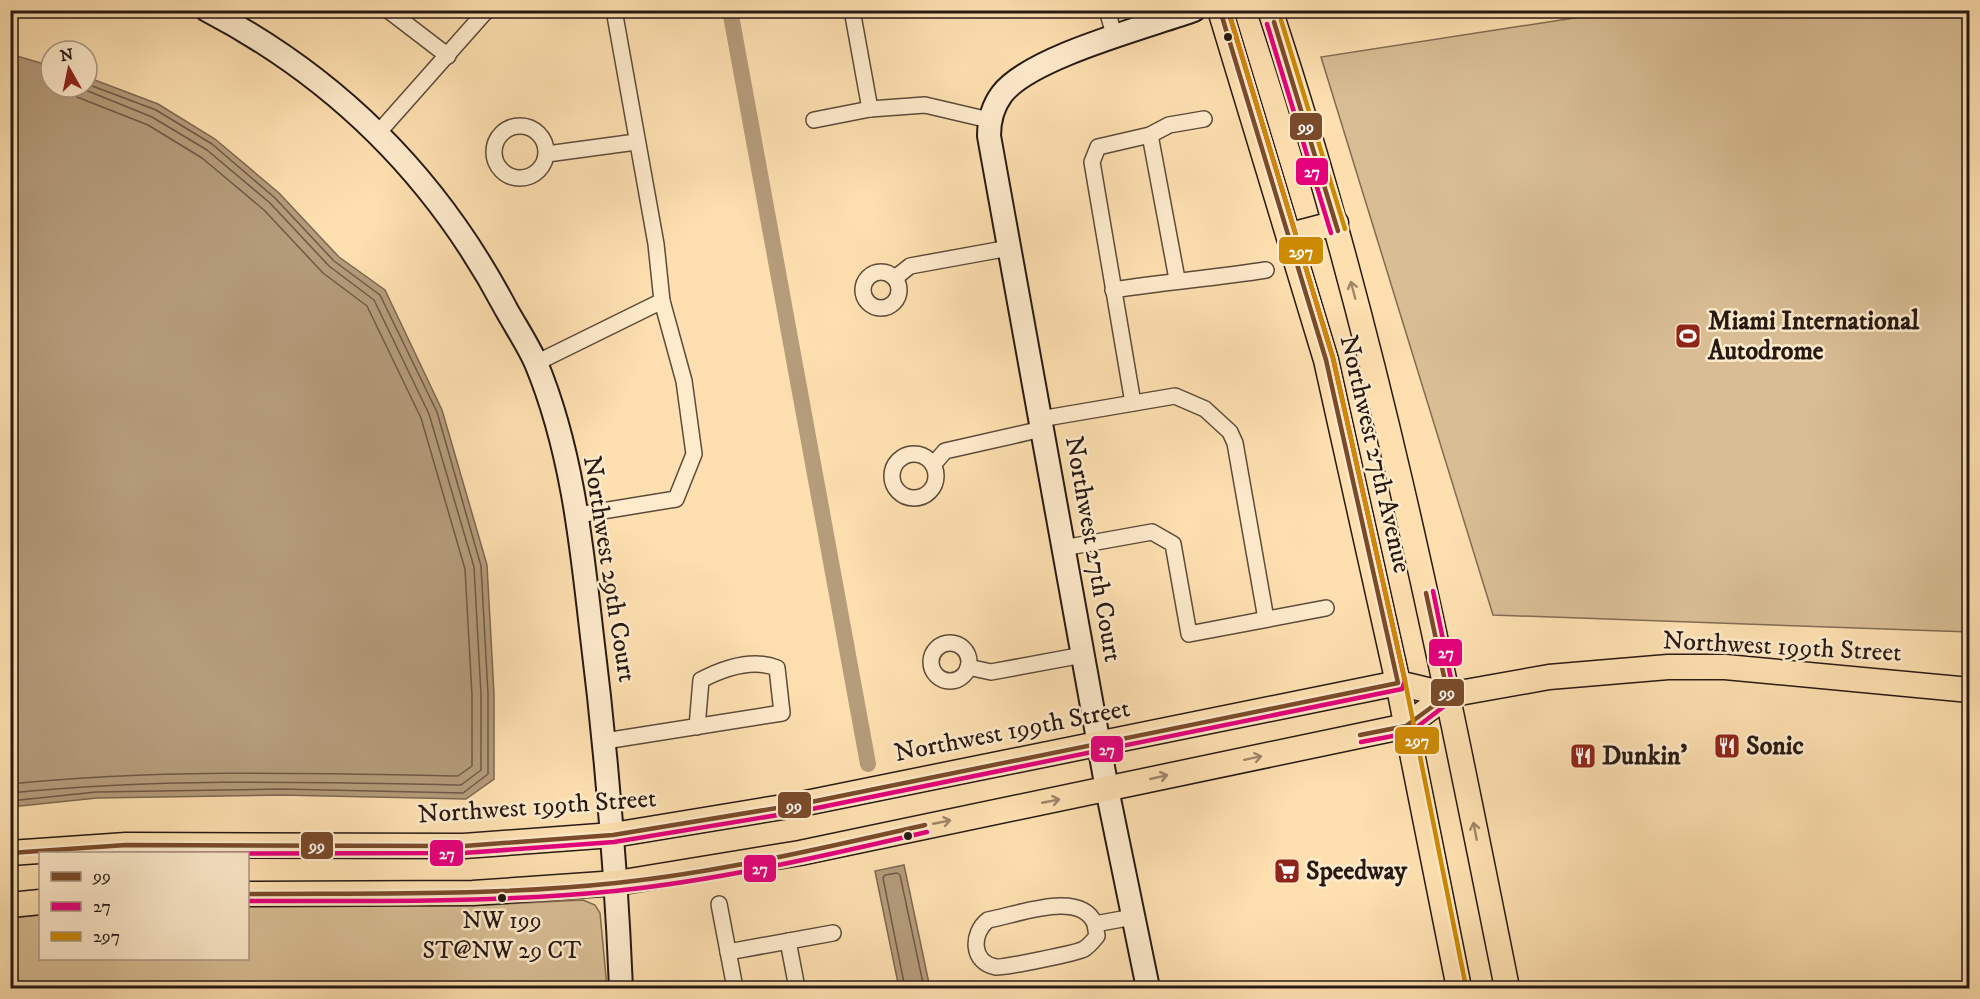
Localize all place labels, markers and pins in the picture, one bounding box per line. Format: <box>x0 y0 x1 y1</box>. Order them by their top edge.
unlabelled marker <box>1222 31 1234 43</box>
place label: Miami International Autodrome <box>1707 305 1920 368</box>
sports icon: Miami International Autodrome <box>1673 321 1703 351</box>
place label: Sonic <box>1746 730 1804 763</box>
restaurant icon: Sonic <box>1712 731 1742 761</box>
place label: Dunkin' <box>1602 740 1687 773</box>
restaurant icon: Dunkin' <box>1568 741 1598 771</box>
unlabelled marker <box>902 830 914 842</box>
place label: Speedway <box>1306 855 1408 888</box>
supermarket icon: Speedway <box>1272 856 1302 886</box>
marker: NW 199 ST@NW 29 CT <box>496 892 508 904</box>
place label: NW 199 ST@NW 29 CT <box>423 906 581 966</box>

